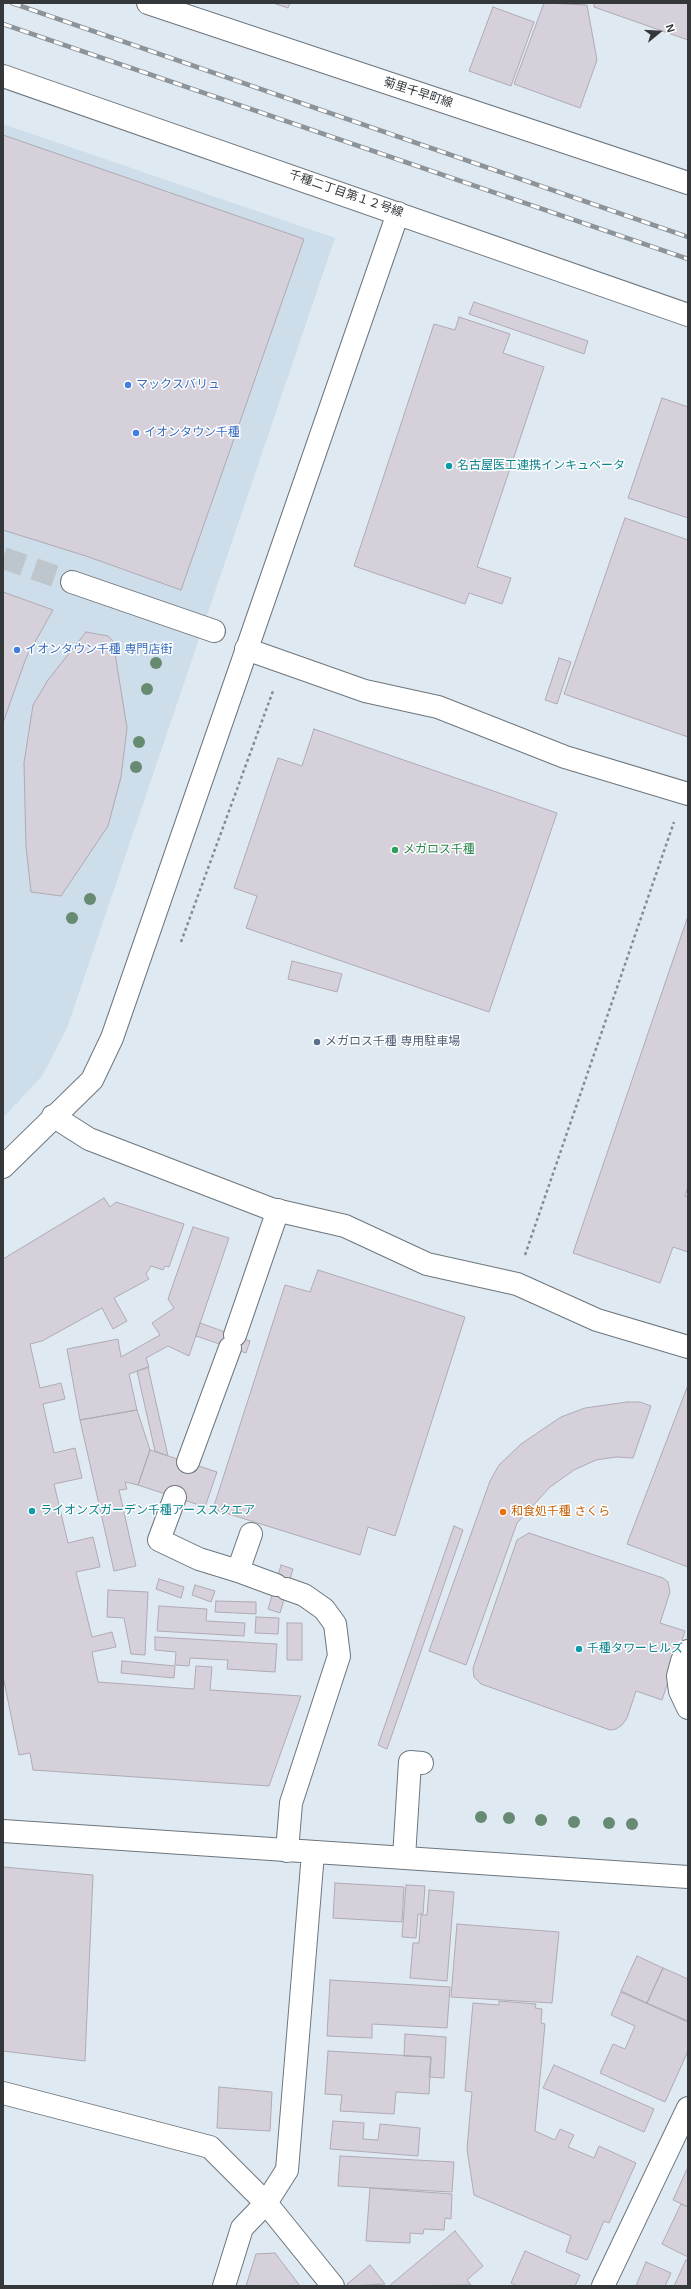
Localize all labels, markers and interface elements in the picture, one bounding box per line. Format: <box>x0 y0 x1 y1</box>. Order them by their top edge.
north arrow <box>639 12 679 52</box>
text: N <box>663 23 677 34</box>
street label: 菊里千早町線 <box>382 75 454 111</box>
street label: 千種二丁目第１２号線 <box>287 168 405 220</box>
place label: マックスバリュ <box>136 378 220 392</box>
marker: マックスバリュ <box>123 380 133 390</box>
place label: イオンタウン千種 <box>144 426 240 440</box>
marker: イオンタウン千種 <box>131 428 141 438</box>
place label: 名古屋医工連携インキュベータ <box>457 459 625 473</box>
marker: 名古屋医工連携インキュベータ <box>444 461 454 471</box>
place label: イオンタウン千種 専門店街 <box>25 643 172 657</box>
marker: イオンタウン千種 専門店街 <box>12 645 22 655</box>
place label: メガロス千種 <box>403 843 475 857</box>
marker: メガロス千種 <box>390 845 400 855</box>
place label: メガロス千種 専用駐車場 <box>325 1035 460 1049</box>
marker: メガロス千種 専用駐車場 <box>312 1037 322 1047</box>
place label: ライオンズガーデン千種アーススクエア <box>40 1504 255 1518</box>
place label: 和食処千種 さくら <box>511 1505 610 1519</box>
marker: ライオンズガーデン千種アーススクエア <box>27 1506 37 1516</box>
marker: 和食処千種 さくら <box>498 1507 508 1517</box>
place label: 千種タワーヒルズ <box>587 1642 683 1656</box>
marker: 千種タワーヒルズ <box>574 1644 584 1654</box>

